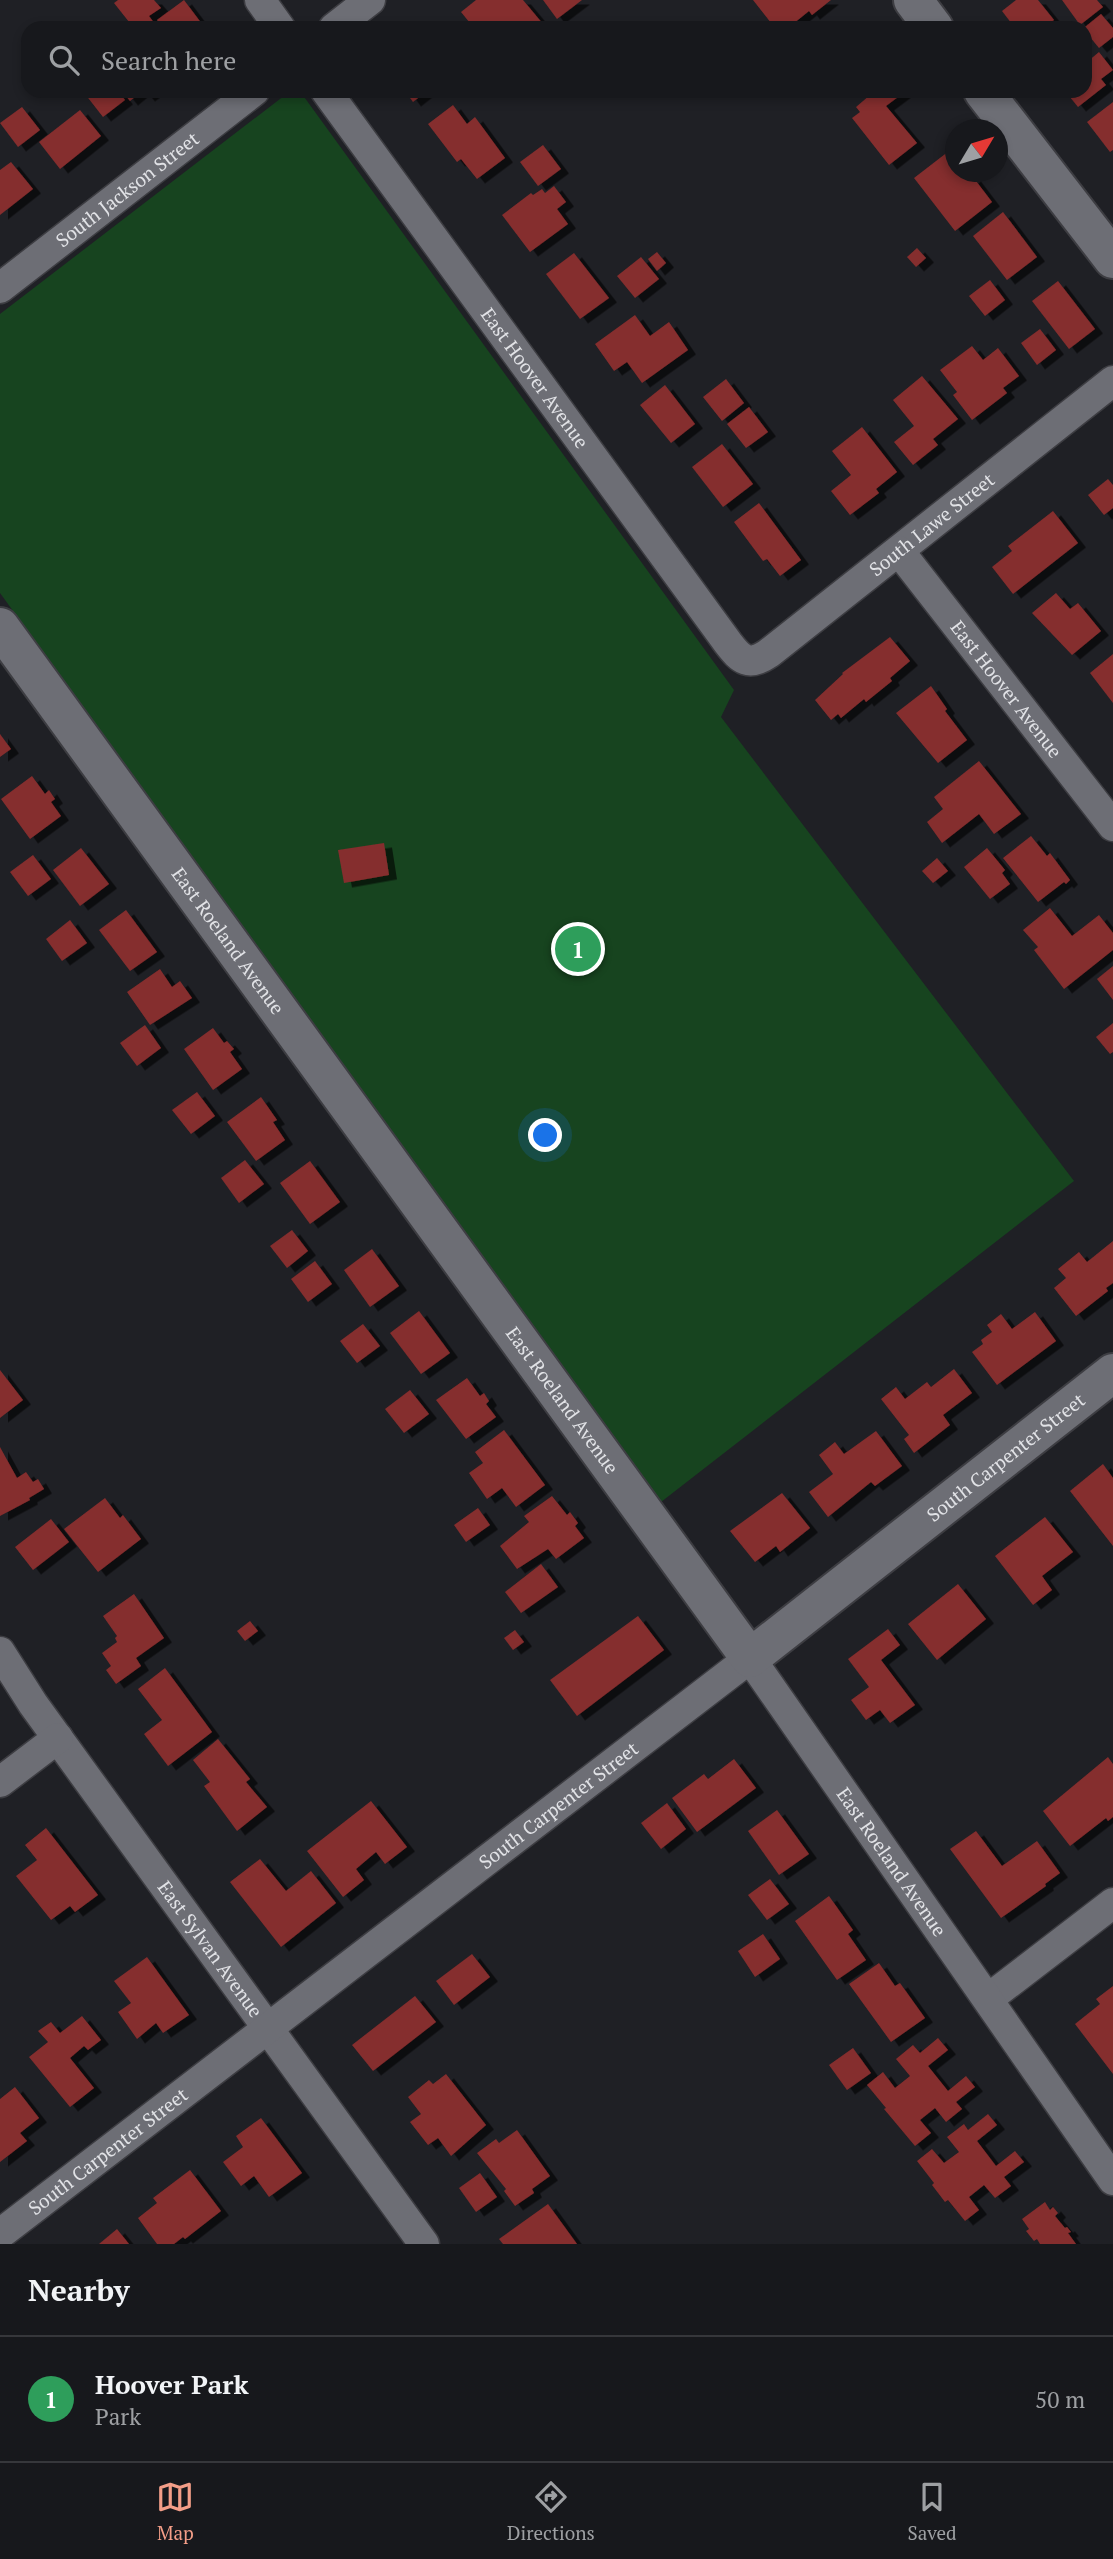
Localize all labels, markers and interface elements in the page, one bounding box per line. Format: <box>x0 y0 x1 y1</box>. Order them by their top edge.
search box <box>21 21 1092 98</box>
icon: search <box>45 41 83 79</box>
text: Search here <box>101 43 236 77</box>
north arrow <box>945 119 1008 182</box>
street label: South Jackson Street <box>50 126 204 252</box>
street label: East Hoover Avenue <box>476 302 595 453</box>
street label: South Lawe Street <box>864 467 999 581</box>
street label: East Hoover Avenue <box>945 615 1068 763</box>
street label: East Roeland Avenue <box>167 862 291 1019</box>
pin: 1 <box>555 923 601 975</box>
your location <box>528 1118 562 1152</box>
street label: East Roeland Avenue <box>501 1321 625 1478</box>
street label: South Carpenter Street <box>921 1387 1090 1527</box>
street label: South Carpenter Street <box>473 1736 643 1874</box>
street label: East Roeland Avenue <box>832 1782 953 1941</box>
street label: East Sylvan Avenue <box>153 1875 269 2022</box>
street label: South Carpenter Street <box>23 2082 192 2220</box>
text: Nearby <box>28 2270 130 2310</box>
text: Hoover Park <box>95 2367 249 2401</box>
text: 1 <box>45 2384 58 2415</box>
text: 50 m <box>1035 2384 1085 2415</box>
text: Park <box>95 2401 141 2432</box>
tab: Map <box>156 2478 194 2545</box>
tab: Directions <box>507 2478 595 2545</box>
tab: Saved <box>907 2478 957 2545</box>

